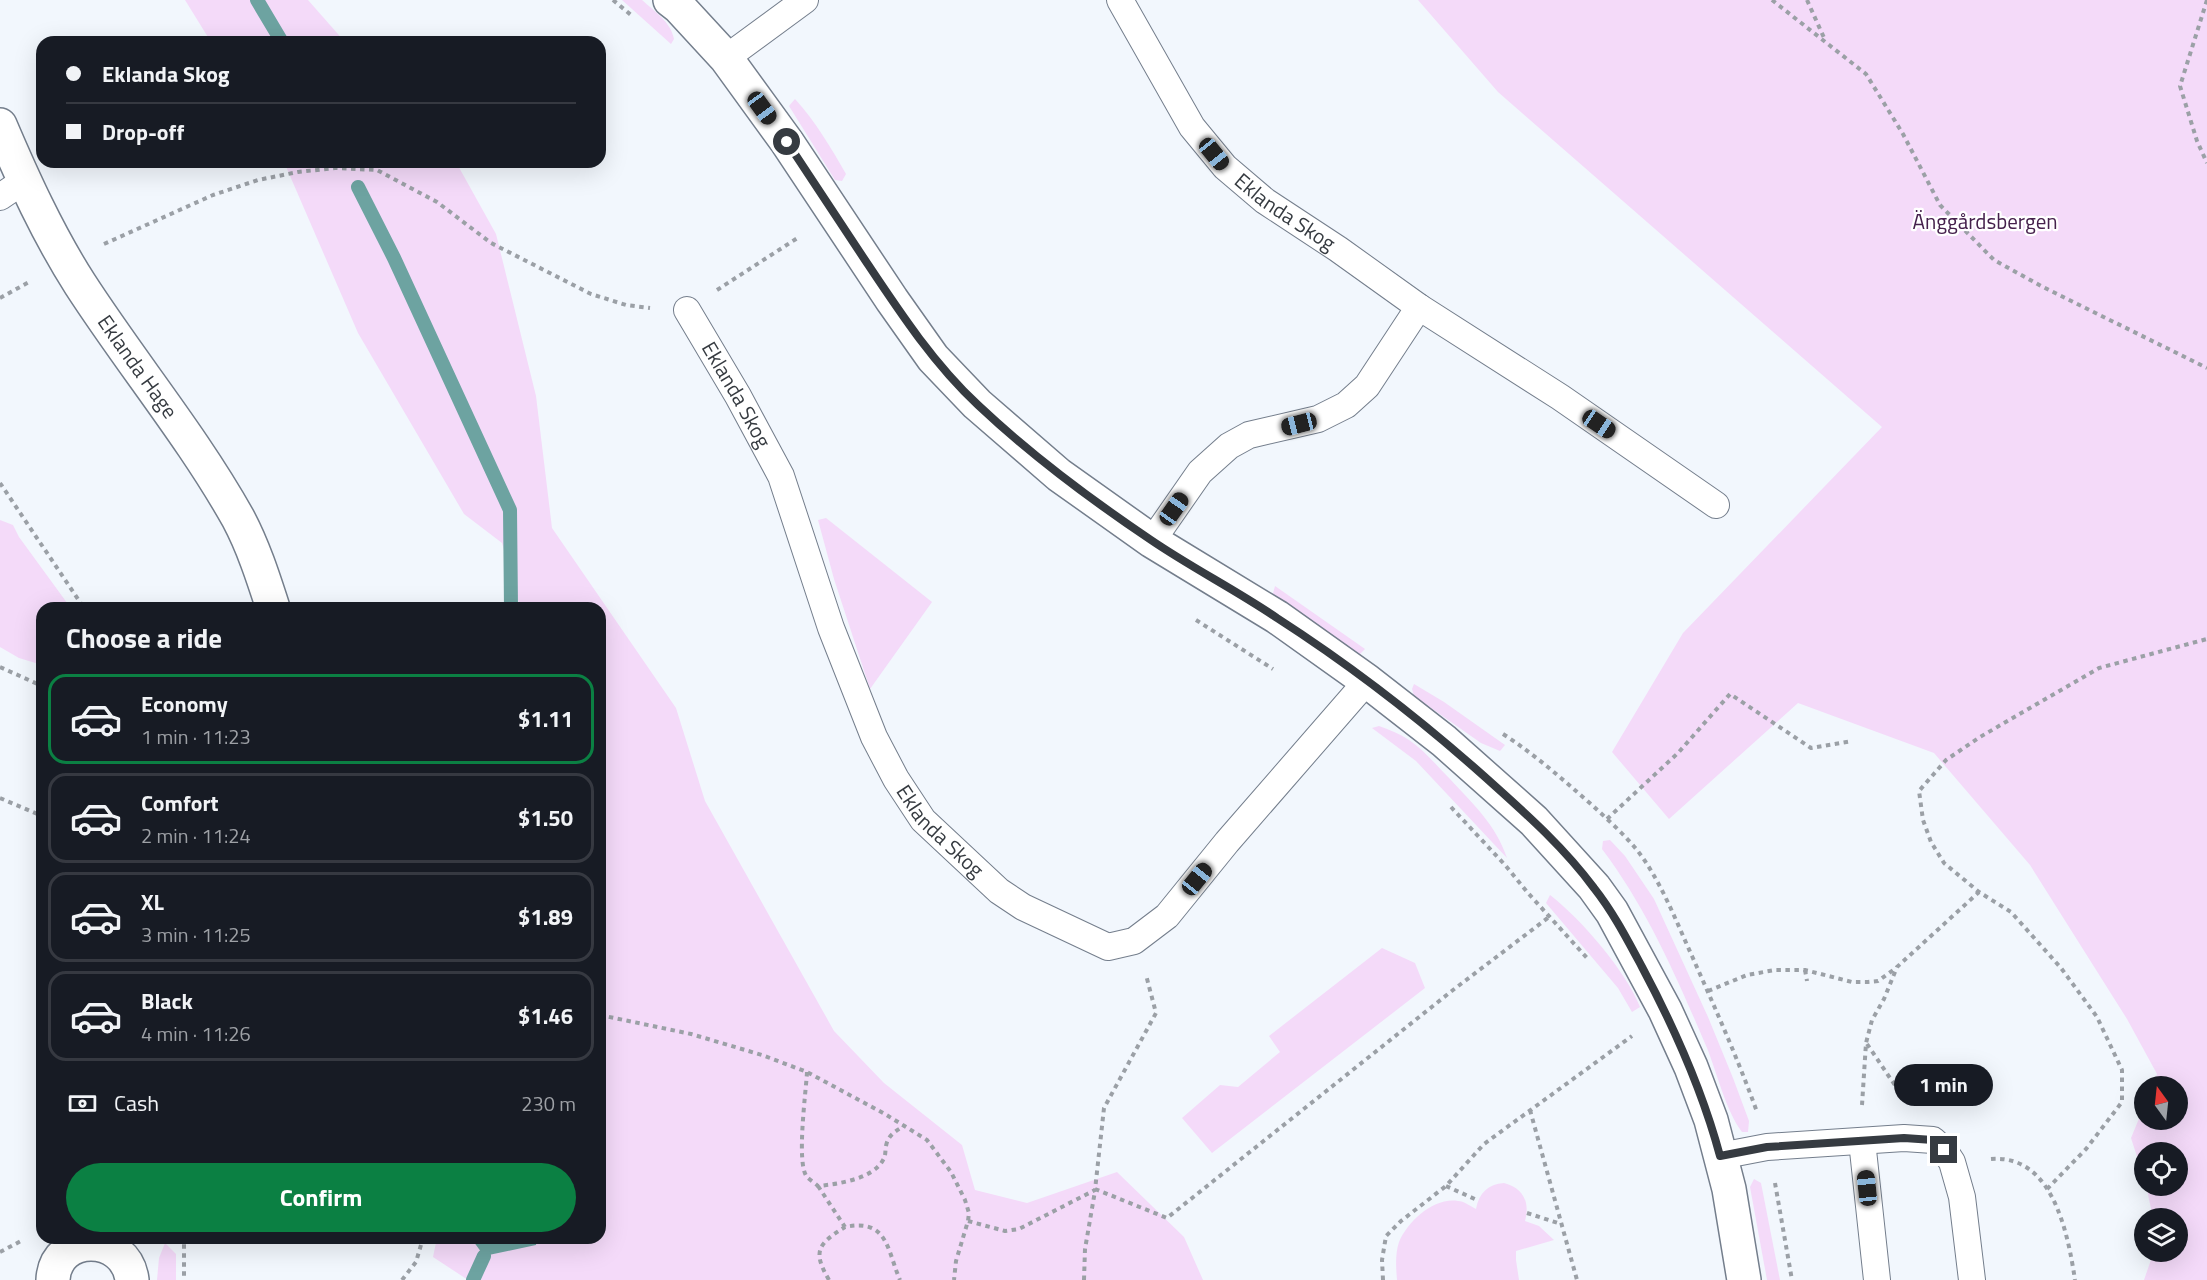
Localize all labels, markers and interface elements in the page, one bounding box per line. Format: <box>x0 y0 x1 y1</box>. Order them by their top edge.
text: Eklanda Skog <box>102 57 230 91</box>
car <box>744 88 780 128</box>
text: Drop-off <box>102 115 184 149</box>
route start <box>773 128 800 155</box>
car <box>1196 134 1232 174</box>
street label: Eklanda Skog <box>1228 165 1343 258</box>
park label: Änggårdsbergen <box>1912 205 2058 237</box>
street label: Eklanda Hage <box>90 308 186 425</box>
street label: Eklanda Skog <box>694 335 780 453</box>
car <box>1579 406 1619 442</box>
car <box>1279 411 1319 437</box>
car <box>1156 489 1192 529</box>
text: Choose a ride <box>66 617 222 658</box>
text: Economy <box>141 687 228 721</box>
icon: car <box>69 692 123 746</box>
text: $1.11 <box>518 702 573 736</box>
text: 1 min · 11:23 <box>141 721 251 752</box>
street label: Eklanda Skog <box>889 778 992 885</box>
text: Comfort <box>141 786 219 820</box>
icon: car <box>69 791 123 845</box>
text: $1.50 <box>518 801 573 835</box>
text: 2 min · 11:24 <box>141 820 251 851</box>
car <box>1179 859 1215 899</box>
text: XL <box>141 885 164 919</box>
icon: car <box>69 890 123 944</box>
text: $1.89 <box>518 900 573 934</box>
text: 3 min · 11:25 <box>141 919 251 950</box>
text: Black <box>141 984 193 1018</box>
icon: car <box>69 989 123 1043</box>
text: $1.46 <box>518 999 573 1033</box>
text: 4 min · 11:26 <box>141 1018 251 1049</box>
callout: 1 min <box>1894 1063 1994 1105</box>
text: 1 min <box>1919 1069 1968 1100</box>
north arrow <box>2134 1076 2188 1130</box>
map controls <box>2134 1076 2188 1262</box>
text: Cash <box>114 1086 159 1120</box>
icon: cash <box>66 1087 99 1120</box>
text: 230 m <box>521 1088 576 1119</box>
route end <box>1930 1136 1957 1163</box>
button: locate <box>2134 1142 2188 1196</box>
button: Confirm <box>66 1163 576 1232</box>
car <box>1856 1169 1878 1207</box>
button: layers <box>2134 1208 2188 1262</box>

